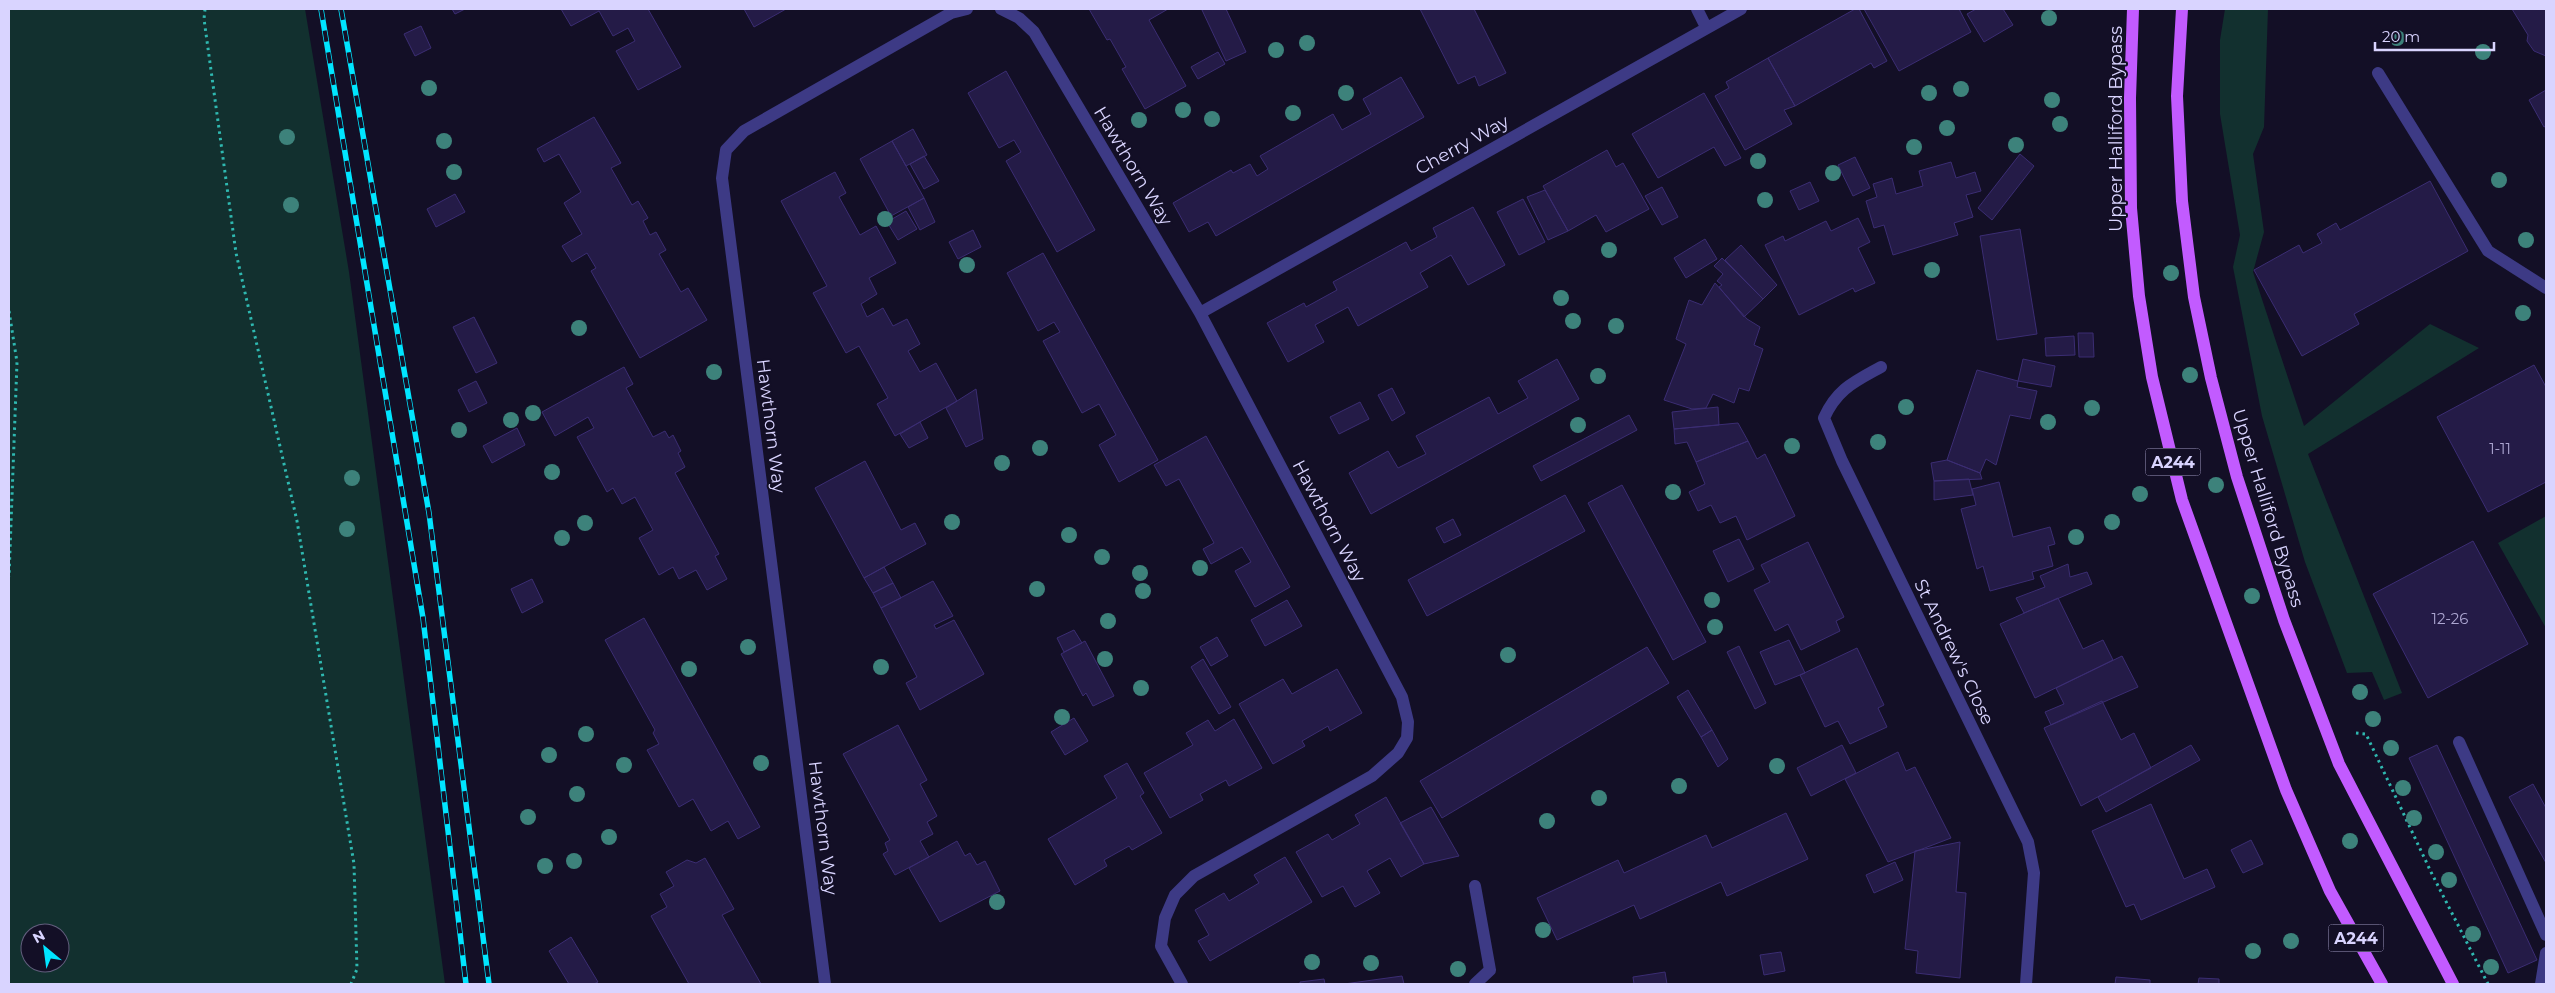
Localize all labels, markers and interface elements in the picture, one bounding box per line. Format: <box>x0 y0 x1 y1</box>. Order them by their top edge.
scale bar <box>2375 20 2494 52</box>
street label: Upper Halliford Bypass <box>2105 26 2127 232</box>
text: 20 m <box>2382 27 2420 46</box>
street label: Hawthorn Way <box>1089 103 1177 230</box>
street label: Cherry Way <box>1411 110 1513 180</box>
street label: Hawthorn Way <box>752 358 790 494</box>
street label: Upper Halliford Bypass <box>2227 406 2309 610</box>
house number: 1-11 <box>2489 439 2511 458</box>
road number: A244 <box>2146 448 2200 476</box>
street label: Hawthorn Way <box>1288 456 1370 586</box>
street label: St Andrew's Close <box>1909 575 1999 729</box>
house number: 12-26 <box>2432 609 2469 628</box>
street label: Hawthorn Way <box>804 760 842 896</box>
north arrow <box>20 923 70 973</box>
road number: A244 <box>2328 924 2384 951</box>
text: N <box>29 926 48 947</box>

